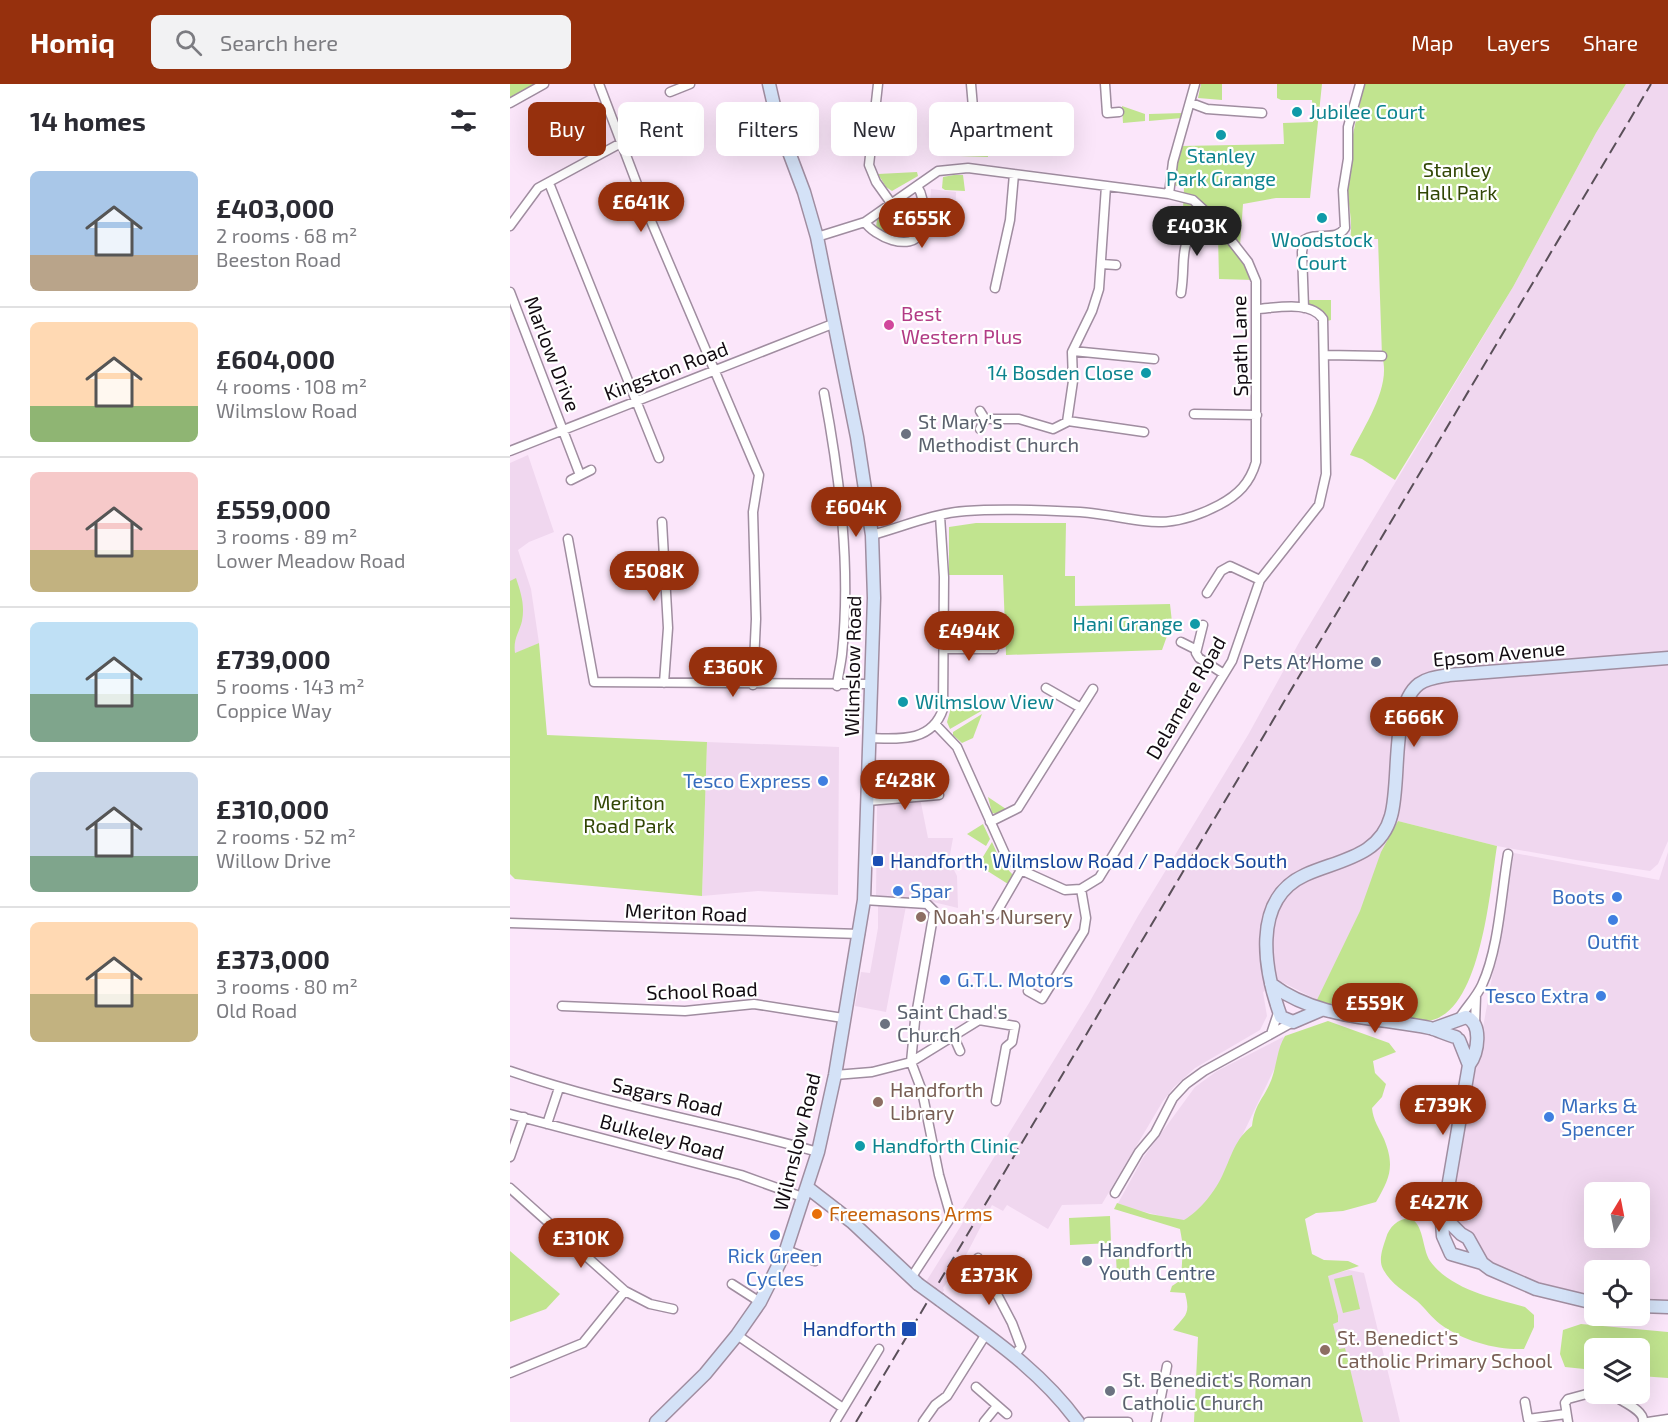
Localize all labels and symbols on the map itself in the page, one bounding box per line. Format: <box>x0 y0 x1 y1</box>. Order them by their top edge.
place label: Jubilee Court <box>1309 99 1426 123</box>
marker: Jubilee Court <box>1290 105 1304 119</box>
marker: Stanley Park Grange <box>1214 128 1228 142</box>
place label: Stanley Park Grange <box>1166 143 1276 190</box>
park label: Stanley Hall Park <box>1416 157 1498 204</box>
pin: £641K <box>599 182 683 233</box>
pin: £655K <box>880 198 964 249</box>
pin: £403K <box>1155 206 1239 257</box>
marker: Woodstock Court <box>1315 211 1329 225</box>
place label: Woodstock Court <box>1271 227 1373 274</box>
street label: Marlow Drive <box>520 292 586 415</box>
street label: Spath Lane <box>1226 295 1252 397</box>
place label: Best Western Plus <box>901 301 1022 348</box>
marker: Best Western Plus <box>882 318 896 332</box>
street label: Kingston Road <box>600 335 731 405</box>
place label: 14 Bosden Close <box>987 360 1134 384</box>
marker: 14 Bosden Close <box>1139 366 1153 380</box>
place label: St Mary's Methodist Church <box>918 409 1079 456</box>
marker: St Mary's Methodist Church <box>899 427 913 441</box>
pin: £604K <box>814 487 898 538</box>
pin: £508K <box>612 551 696 602</box>
street label: Wilmslow Road <box>839 595 865 737</box>
pin: £494K <box>927 611 1011 662</box>
place label: Hani Grange <box>1073 611 1183 635</box>
marker: Hani Grange <box>1188 617 1202 631</box>
street label: Delamere Road <box>1140 632 1230 763</box>
street label: Epsom Avenue <box>1432 635 1566 671</box>
pin: £360K <box>691 647 775 698</box>
place label: Pets At Home <box>1243 649 1364 673</box>
marker: Pets At Home <box>1369 655 1383 669</box>
place label: Wilmslow View <box>915 689 1054 713</box>
marker: Wilmslow View <box>896 695 910 709</box>
pin: £666K <box>1372 697 1456 748</box>
pin: £428K <box>863 760 947 811</box>
place label: Tesco Express <box>683 768 811 792</box>
marker: Tesco Express <box>816 774 830 788</box>
park label: Meriton Road Park <box>583 790 675 837</box>
place label: Handforth, Wilmslow Road / Paddock South <box>890 848 1287 872</box>
marker: Handforth, Wilmslow Road / Paddock South <box>871 854 885 868</box>
place label: Spar <box>910 878 952 902</box>
marker: Spar <box>891 884 905 898</box>
place label: Boots <box>1552 884 1605 908</box>
marker: Boots <box>1610 890 1624 904</box>
street label: Meriton Road <box>624 898 748 926</box>
place label: Noah's Nursery <box>933 904 1073 928</box>
marker: Noah's Nursery <box>914 910 928 924</box>
marker: Outfit <box>1606 913 1620 927</box>
place label: Outfit <box>1587 929 1639 953</box>
place label: G.T.L. Motors <box>957 967 1073 991</box>
marker: G.T.L. Motors <box>938 973 952 987</box>
street label: School Road <box>646 976 758 1004</box>
pin: £559K <box>1333 983 1417 1034</box>
place label: Tesco Extra <box>1485 983 1589 1007</box>
marker: Tesco Extra <box>1594 989 1608 1003</box>
place label: Saint Chad's Church <box>897 999 1008 1046</box>
marker: Saint Chad's Church <box>878 1017 892 1031</box>
street label: Wilmslow Road <box>767 1070 825 1213</box>
street label: Sagars Road <box>609 1072 725 1120</box>
place label: Handforth Library <box>890 1077 983 1124</box>
pin: £739K <box>1401 1085 1485 1136</box>
place label: Marks & Spencer <box>1561 1093 1638 1140</box>
marker: Handforth Library <box>871 1095 885 1109</box>
street label: Bulkeley Road <box>598 1108 727 1164</box>
marker: Marks & Spencer <box>1542 1110 1556 1124</box>
place label: Handforth Clinic <box>872 1133 1019 1157</box>
marker: Handforth Clinic <box>853 1139 867 1153</box>
pin: £427K <box>1397 1182 1481 1233</box>
north arrow <box>1584 1182 1650 1248</box>
place label: Freemasons Arms <box>829 1201 993 1225</box>
marker: Freemasons Arms <box>810 1207 824 1221</box>
pin: £310K <box>539 1218 623 1269</box>
marker: Rick Green Cycles <box>768 1228 782 1242</box>
place label: Handforth Youth Centre <box>1099 1237 1215 1284</box>
place label: Rick Green Cycles <box>728 1243 822 1290</box>
marker: Handforth Youth Centre <box>1080 1254 1094 1268</box>
pin: £373K <box>947 1255 1031 1306</box>
place label: Handforth <box>803 1316 896 1340</box>
marker: Handforth <box>900 1320 918 1338</box>
place label: St. Benedict's Catholic Primary School <box>1337 1325 1552 1372</box>
marker: St. Benedict's Catholic Primary School <box>1318 1343 1332 1357</box>
place label: St. Benedict's Roman Catholic Church <box>1122 1367 1312 1414</box>
marker: St. Benedict's Roman Catholic Church <box>1103 1384 1117 1398</box>

